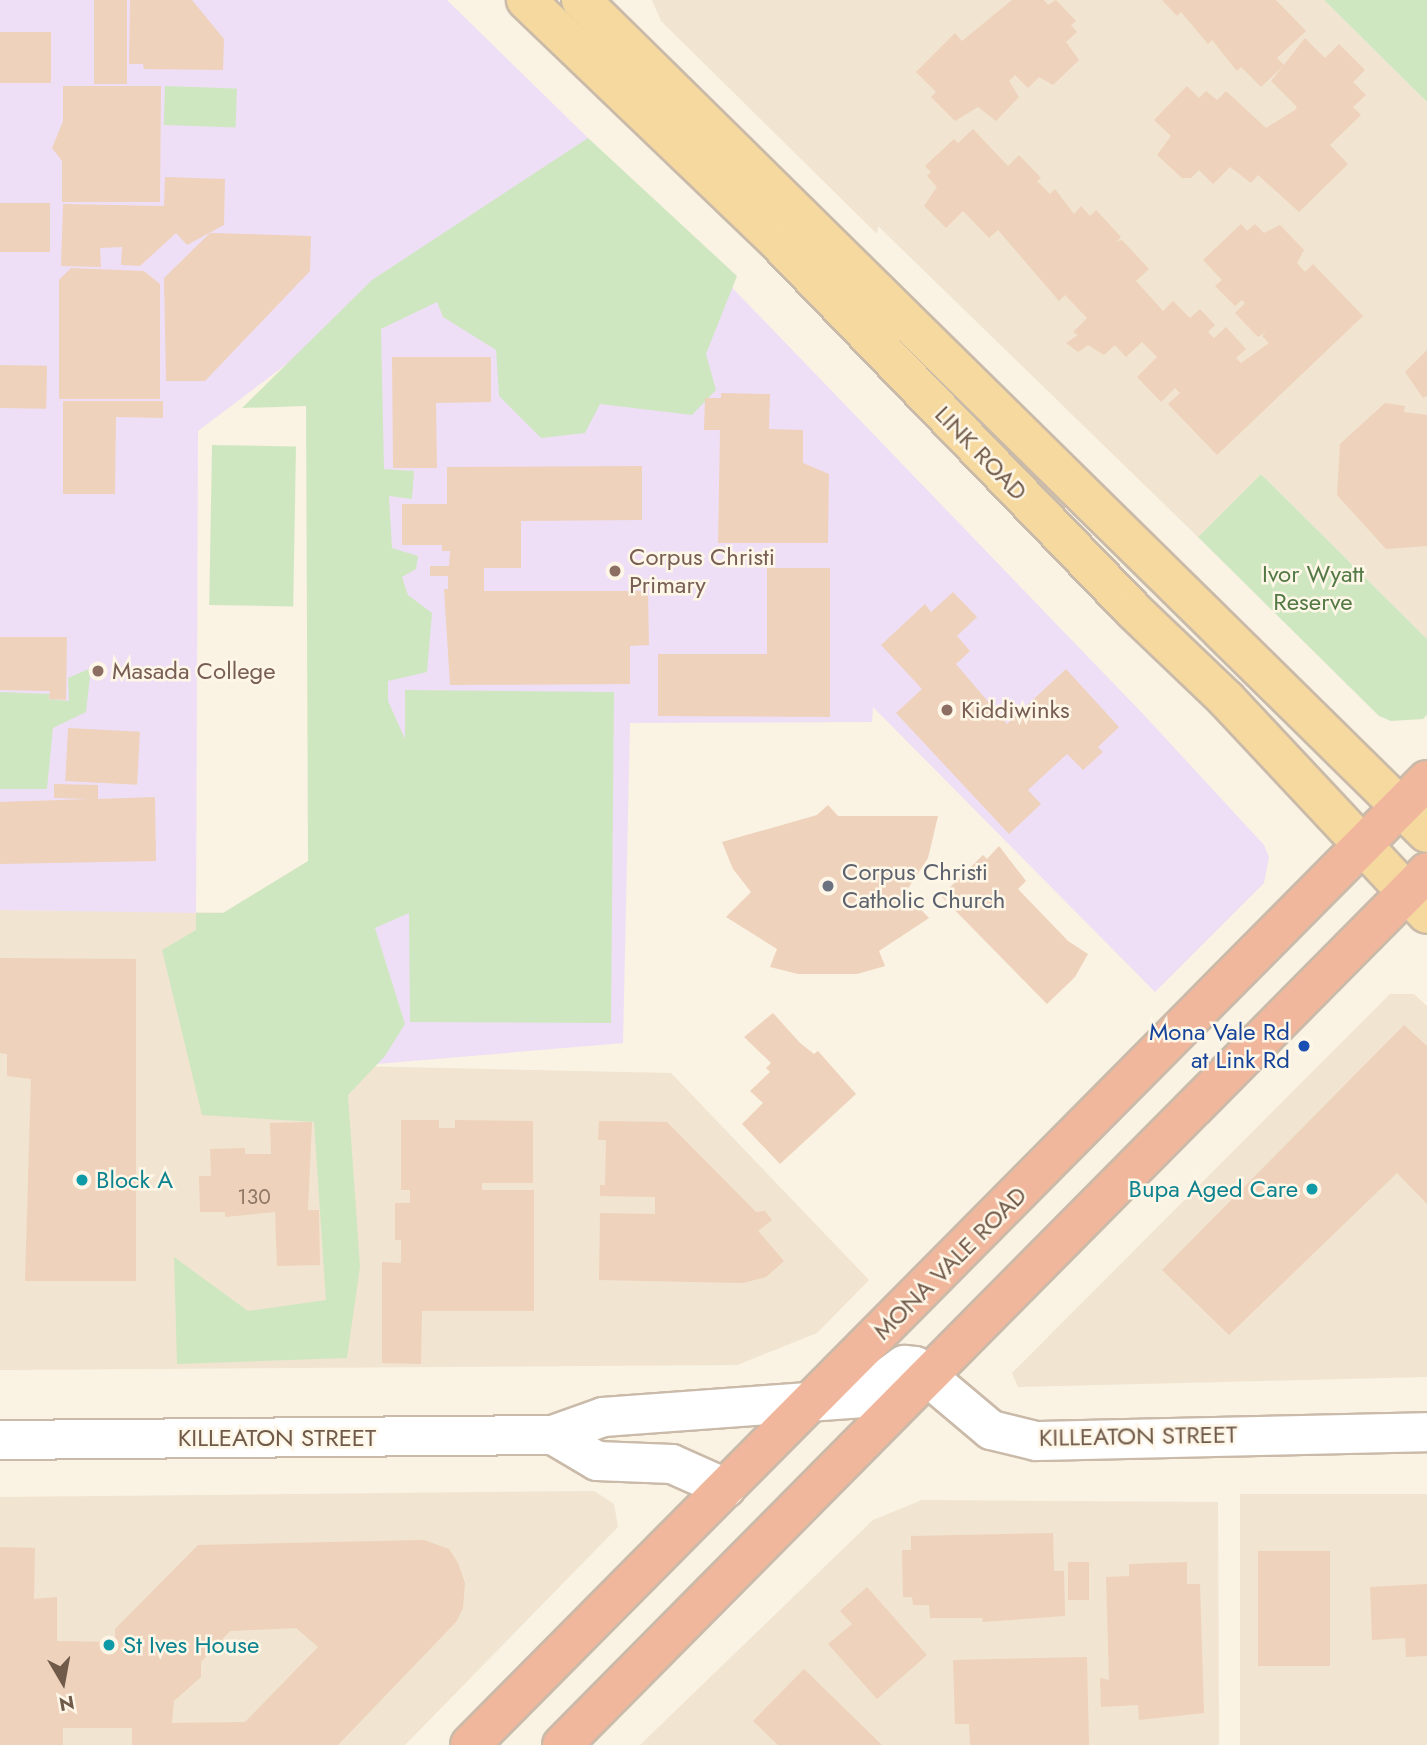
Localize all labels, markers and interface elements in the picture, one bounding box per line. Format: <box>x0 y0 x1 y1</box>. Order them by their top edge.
street label: LINK ROAD <box>929 400 1033 506</box>
place label: Corpus Christi Primary <box>629 543 775 599</box>
park label: Ivor Wyatt Reserve <box>1262 560 1364 616</box>
marker: Corpus Christi Primary <box>607 563 623 579</box>
place label: Masada College <box>112 657 276 685</box>
marker: Masada College <box>90 663 106 679</box>
place label: Kiddiwinks <box>961 696 1070 724</box>
marker: Kiddiwinks <box>939 702 955 718</box>
place label: Corpus Christi Catholic Church <box>842 858 1005 914</box>
marker: Corpus Christi Catholic Church <box>820 878 836 894</box>
place label: Mona Vale Rd at Link Rd <box>1149 1018 1290 1074</box>
marker: Mona Vale Rd at Link Rd <box>1296 1038 1312 1054</box>
place label: Block A <box>96 1166 173 1194</box>
marker: Block A <box>74 1172 90 1188</box>
place label: Bupa Aged Care <box>1129 1175 1298 1203</box>
street label: MONA VALE ROAD <box>868 1181 1032 1345</box>
marker: Bupa Aged Care <box>1304 1181 1320 1197</box>
house number: 130 <box>237 1184 271 1210</box>
street label: KILLEATON STREET <box>1039 1420 1237 1452</box>
street label: KILLEATON STREET <box>178 1424 376 1452</box>
place label: St Ives House <box>123 1631 259 1659</box>
marker: St Ives House <box>101 1637 117 1653</box>
north arrow <box>28 1647 98 1717</box>
text: N <box>57 1689 77 1718</box>

